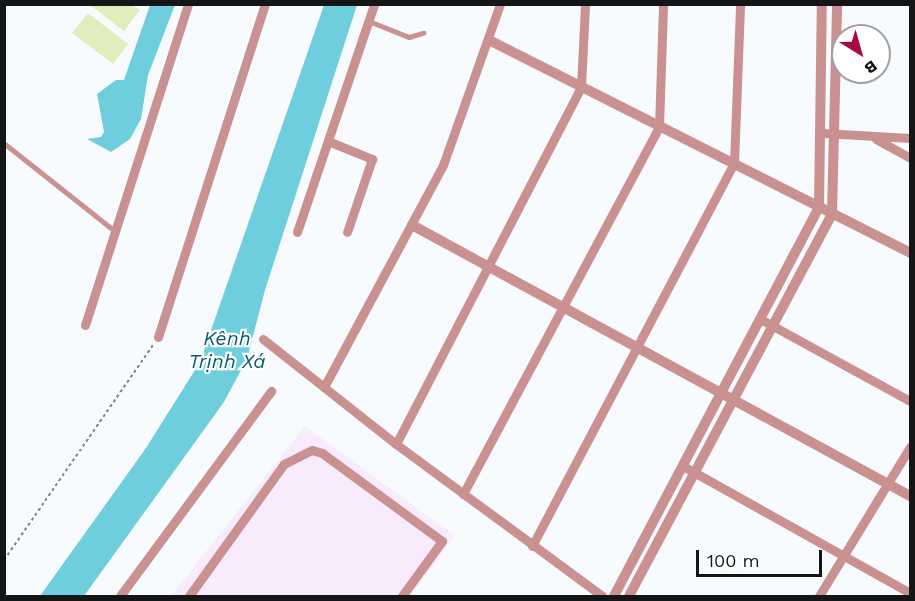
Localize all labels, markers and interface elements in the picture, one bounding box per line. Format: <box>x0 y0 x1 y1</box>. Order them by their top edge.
north arrow <box>831 24 891 84</box>
text: B <box>861 56 881 78</box>
water label: Kênh Trịnh Xá <box>188 327 266 374</box>
scale bar <box>699 538 825 576</box>
text: 100 m <box>707 550 760 571</box>

